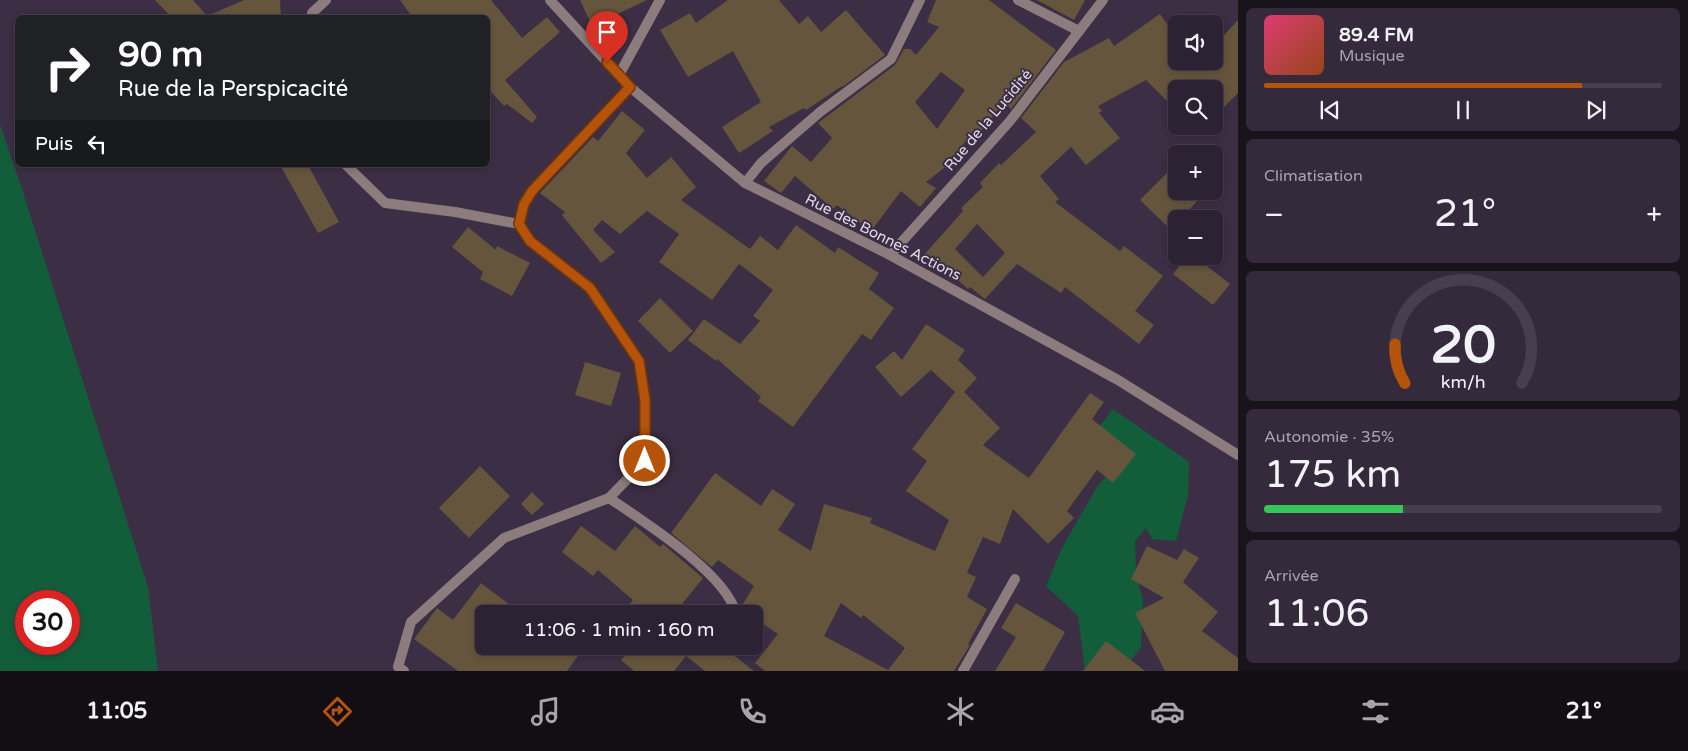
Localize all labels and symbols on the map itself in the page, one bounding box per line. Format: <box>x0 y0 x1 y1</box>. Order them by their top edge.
pin <box>586 11 628 62</box>
street label: Rue de la Lucidité <box>940 66 1036 174</box>
street label: Rue des Bonnes Actions <box>802 190 964 284</box>
position arrow <box>618 434 670 486</box>
speed limit sign: 30 <box>15 590 80 655</box>

